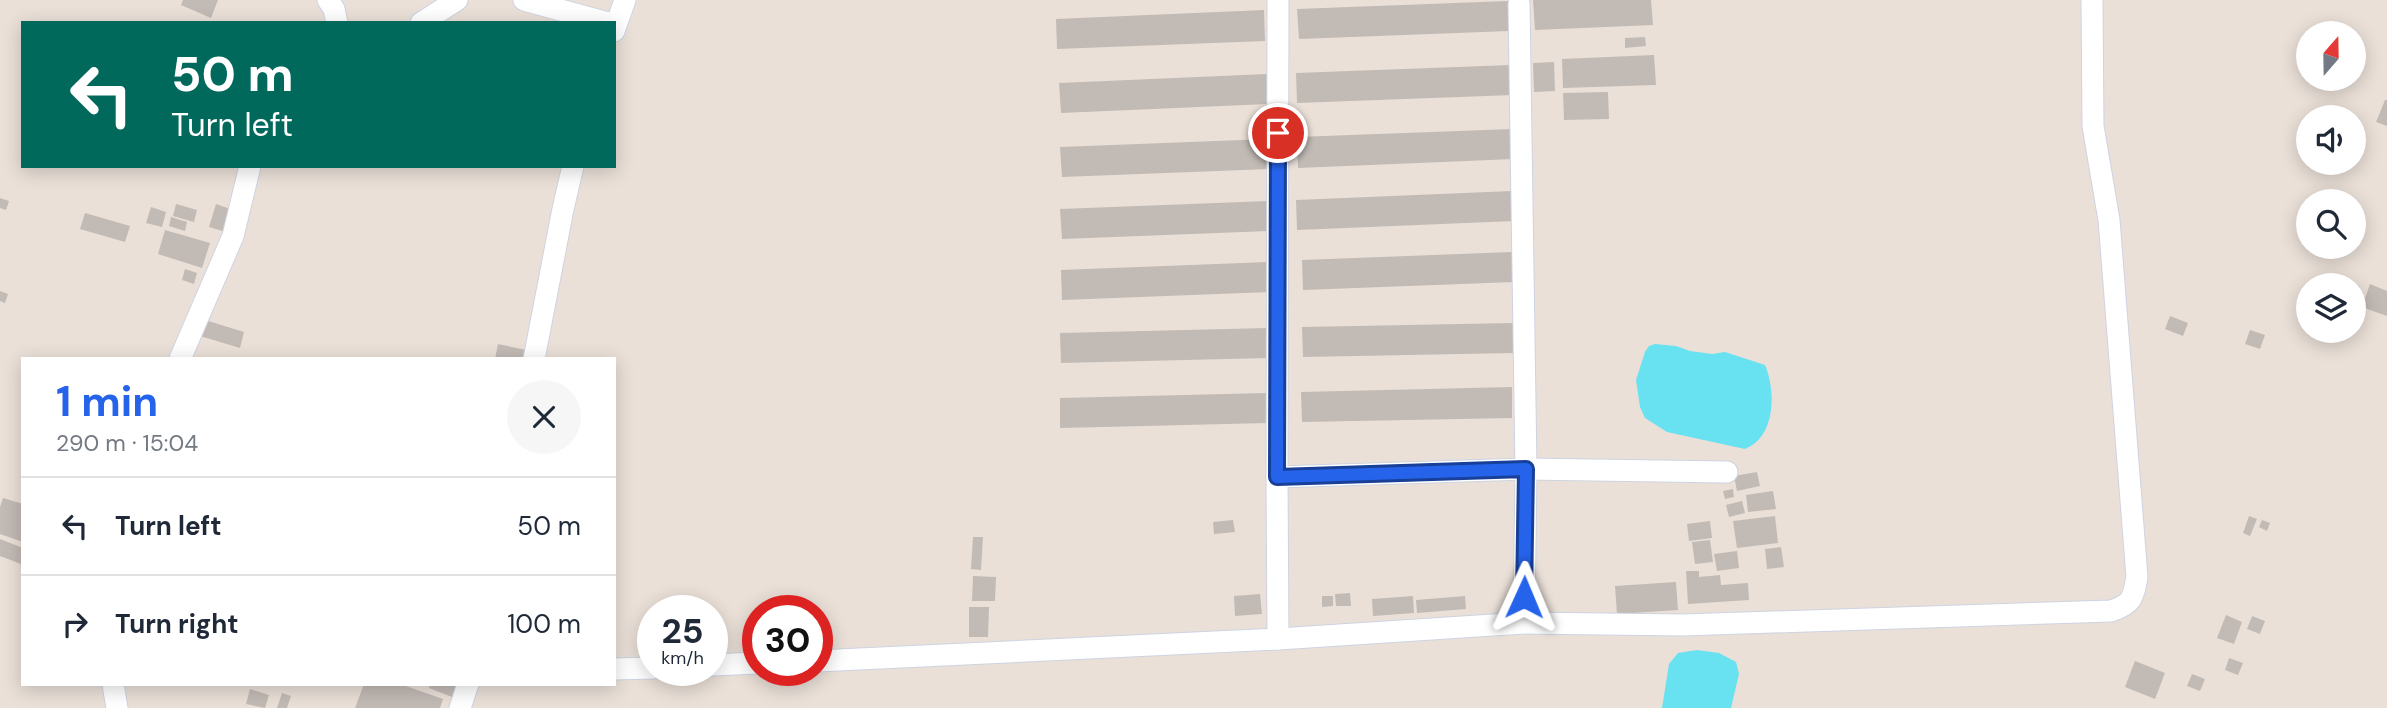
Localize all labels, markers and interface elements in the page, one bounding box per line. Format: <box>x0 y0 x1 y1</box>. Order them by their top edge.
north arrow <box>2296 21 2366 91</box>
map controls <box>2296 21 2366 343</box>
text: 50 m <box>171 42 294 106</box>
icon: left <box>56 49 147 140</box>
pin <box>1248 103 1308 163</box>
text: Turn left <box>171 104 293 146</box>
button: sound <box>2296 105 2366 175</box>
icon: arrive <box>1259 114 1297 152</box>
button: search <box>2296 189 2366 259</box>
button: layers <box>2296 273 2366 343</box>
text: 1 min <box>56 374 158 429</box>
button: close <box>507 380 581 454</box>
text: 290 m · 15:04 <box>56 428 198 458</box>
icon: left <box>56 507 94 545</box>
text: Turn left <box>115 509 222 543</box>
text: 50 m <box>517 509 581 543</box>
position arrow <box>1487 560 1561 634</box>
speed limit sign: 30 <box>742 595 833 686</box>
icon: right <box>56 605 94 643</box>
text: Turn right <box>115 607 239 641</box>
text: 100 m <box>507 607 581 641</box>
text: 25 <box>662 608 703 654</box>
text: km/h <box>661 646 704 670</box>

